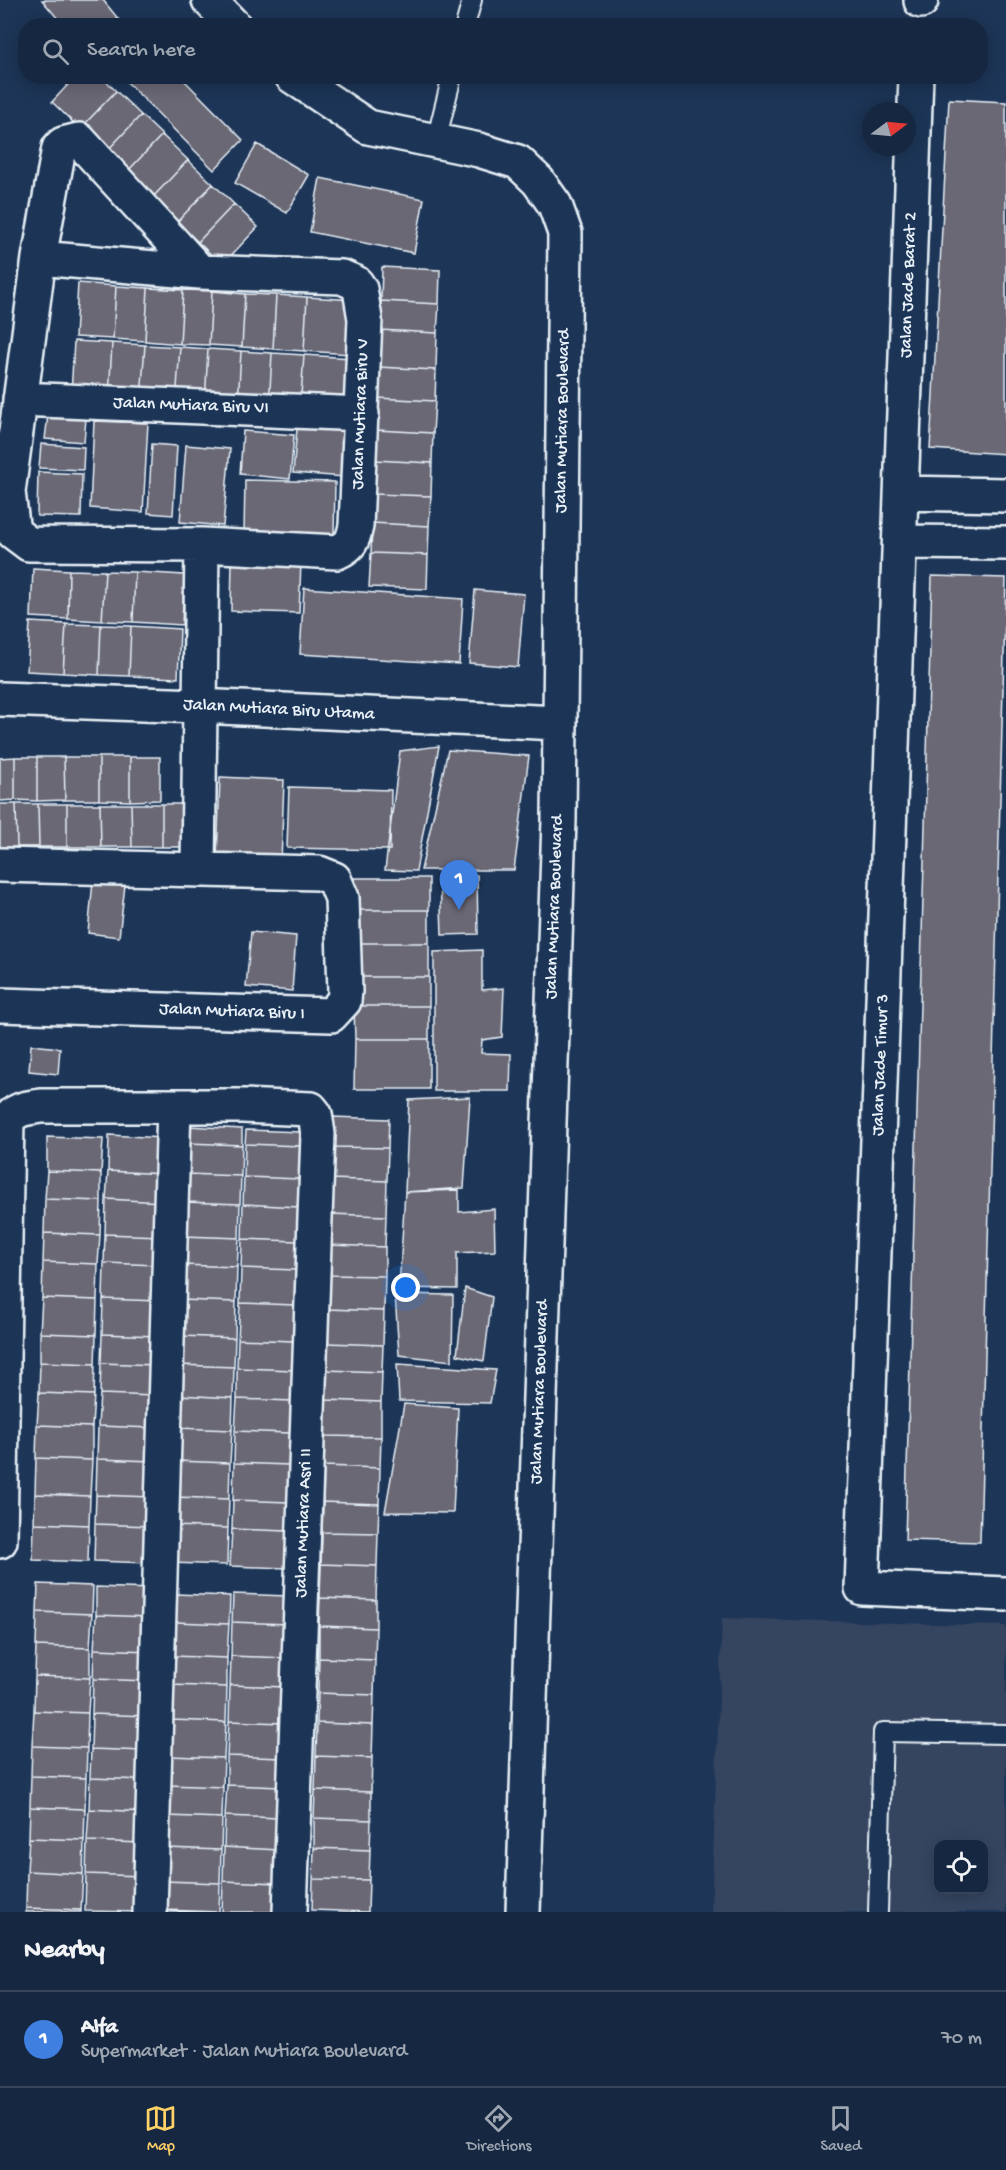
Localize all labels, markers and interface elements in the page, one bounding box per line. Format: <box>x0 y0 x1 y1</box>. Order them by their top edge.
search box <box>18 18 988 84</box>
icon: search <box>39 35 72 68</box>
text: Search here <box>87 38 195 64</box>
north arrow <box>862 102 916 156</box>
street label: Jalan Jade Barat 2 <box>896 212 922 358</box>
street label: Jalan Mutiara Boulevard <box>551 327 575 513</box>
street label: Jalan Mutiara Biru V <box>348 338 374 490</box>
street label: Jalan Mutiara Biru VI <box>113 393 269 419</box>
street label: Jalan Mutiara Biru Utama <box>183 694 376 726</box>
street label: Jalan Mutiara Boulevard <box>541 813 569 999</box>
pin: 1 <box>440 860 478 910</box>
street label: Jalan Jade Timur 3 <box>868 994 894 1136</box>
street label: Jalan Mutiara Biru I <box>159 999 305 1025</box>
your location <box>391 1273 420 1302</box>
street label: Jalan Mutiara Boulevard <box>526 1298 554 1484</box>
street label: Jalan Mutiara Asri II <box>291 1448 317 1598</box>
map controls <box>934 1840 988 1894</box>
button: locate <box>934 1840 988 1894</box>
text: Nearby <box>24 1936 105 1967</box>
text: Alfa <box>81 2015 118 2041</box>
text: 1 <box>39 2028 48 2051</box>
text: 70 m <box>941 2028 982 2051</box>
text: Supermarket · Jalan Mutiara Boulevard <box>81 2041 407 2064</box>
tab: Map <box>144 2102 177 2157</box>
tab: Directions <box>466 2102 532 2157</box>
tab: Saved <box>820 2102 861 2157</box>

